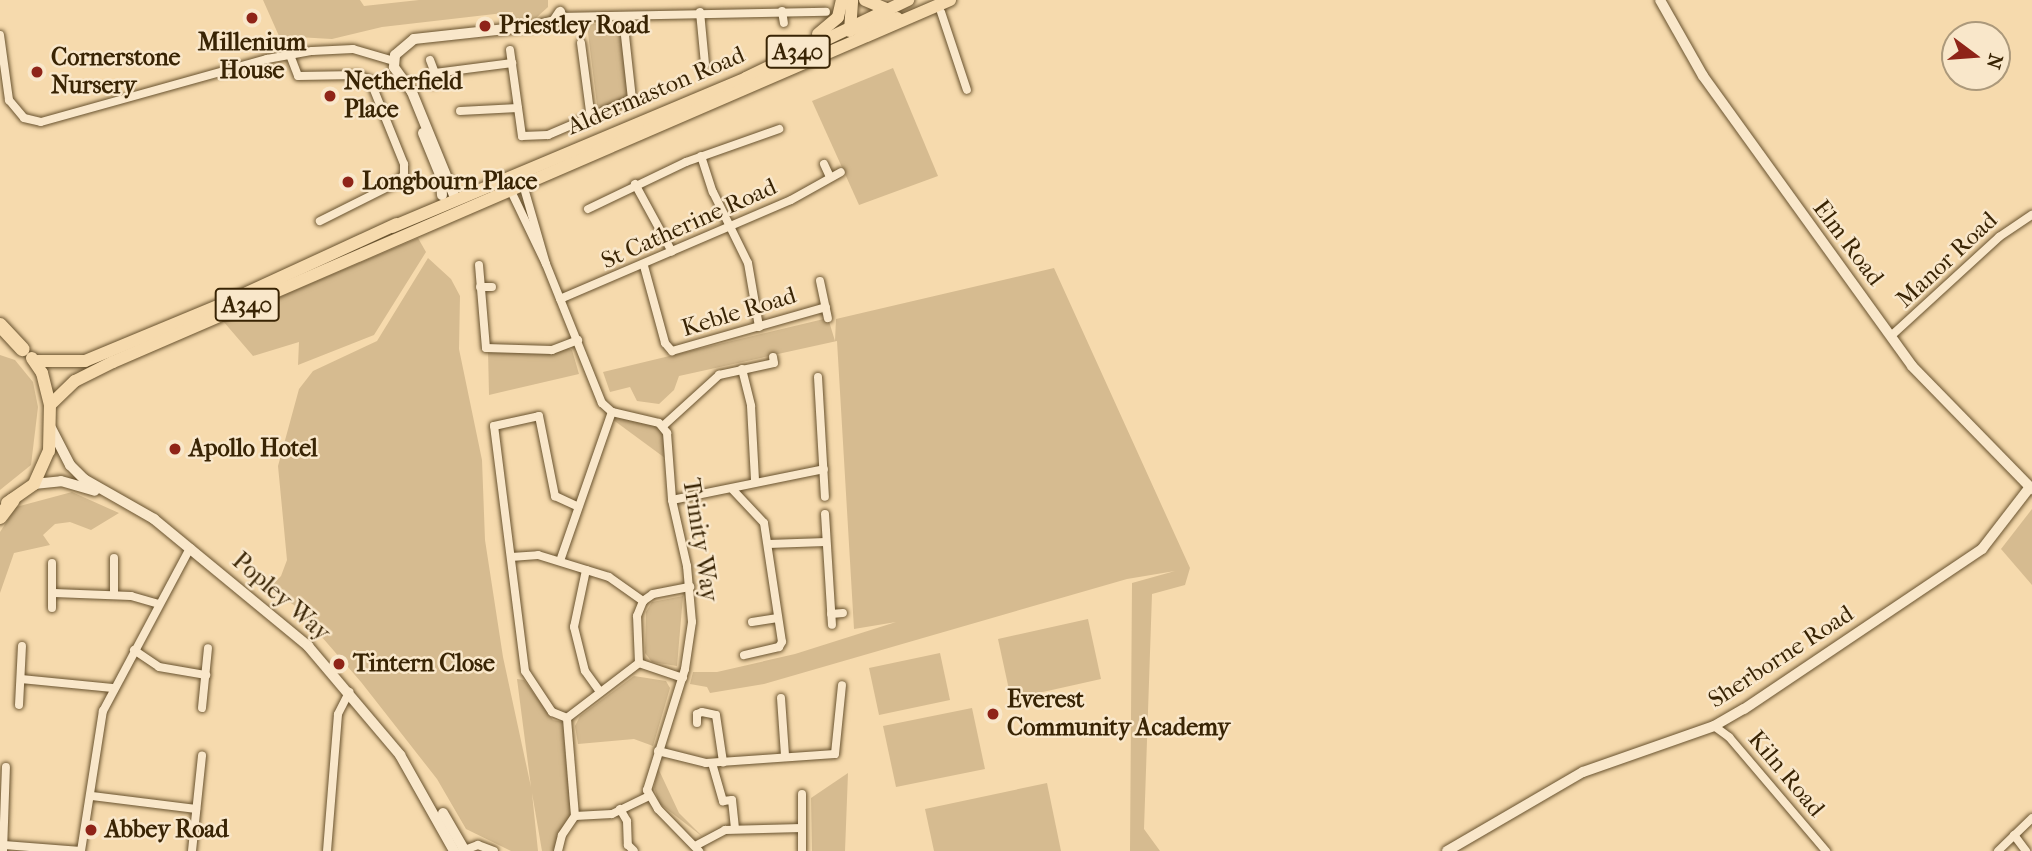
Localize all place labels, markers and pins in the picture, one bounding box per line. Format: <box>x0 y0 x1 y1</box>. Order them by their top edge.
marker: Millenium House <box>244 10 260 26</box>
place label: Priestley Road <box>499 12 649 40</box>
marker: Priestley Road <box>477 18 493 34</box>
place label: Millenium House <box>198 29 306 85</box>
place label: Cornerstone Nursery <box>51 44 180 100</box>
marker: Cornerstone Nursery <box>29 64 45 80</box>
place label: Netherfield Place <box>344 68 462 124</box>
marker: Netherfield Place <box>322 88 338 104</box>
place label: Longbourn Place <box>362 168 537 196</box>
marker: Longbourn Place <box>340 174 356 190</box>
place label: Apollo Hotel <box>189 435 318 463</box>
marker: Apollo Hotel <box>167 441 183 457</box>
place label: Tintern Close <box>353 650 495 678</box>
marker: Tintern Close <box>331 656 347 672</box>
place label: Everest Community Academy <box>1007 686 1230 742</box>
marker: Everest Community Academy <box>985 706 1001 722</box>
place label: Abbey Road <box>105 816 228 844</box>
marker: Abbey Road <box>83 822 99 838</box>

